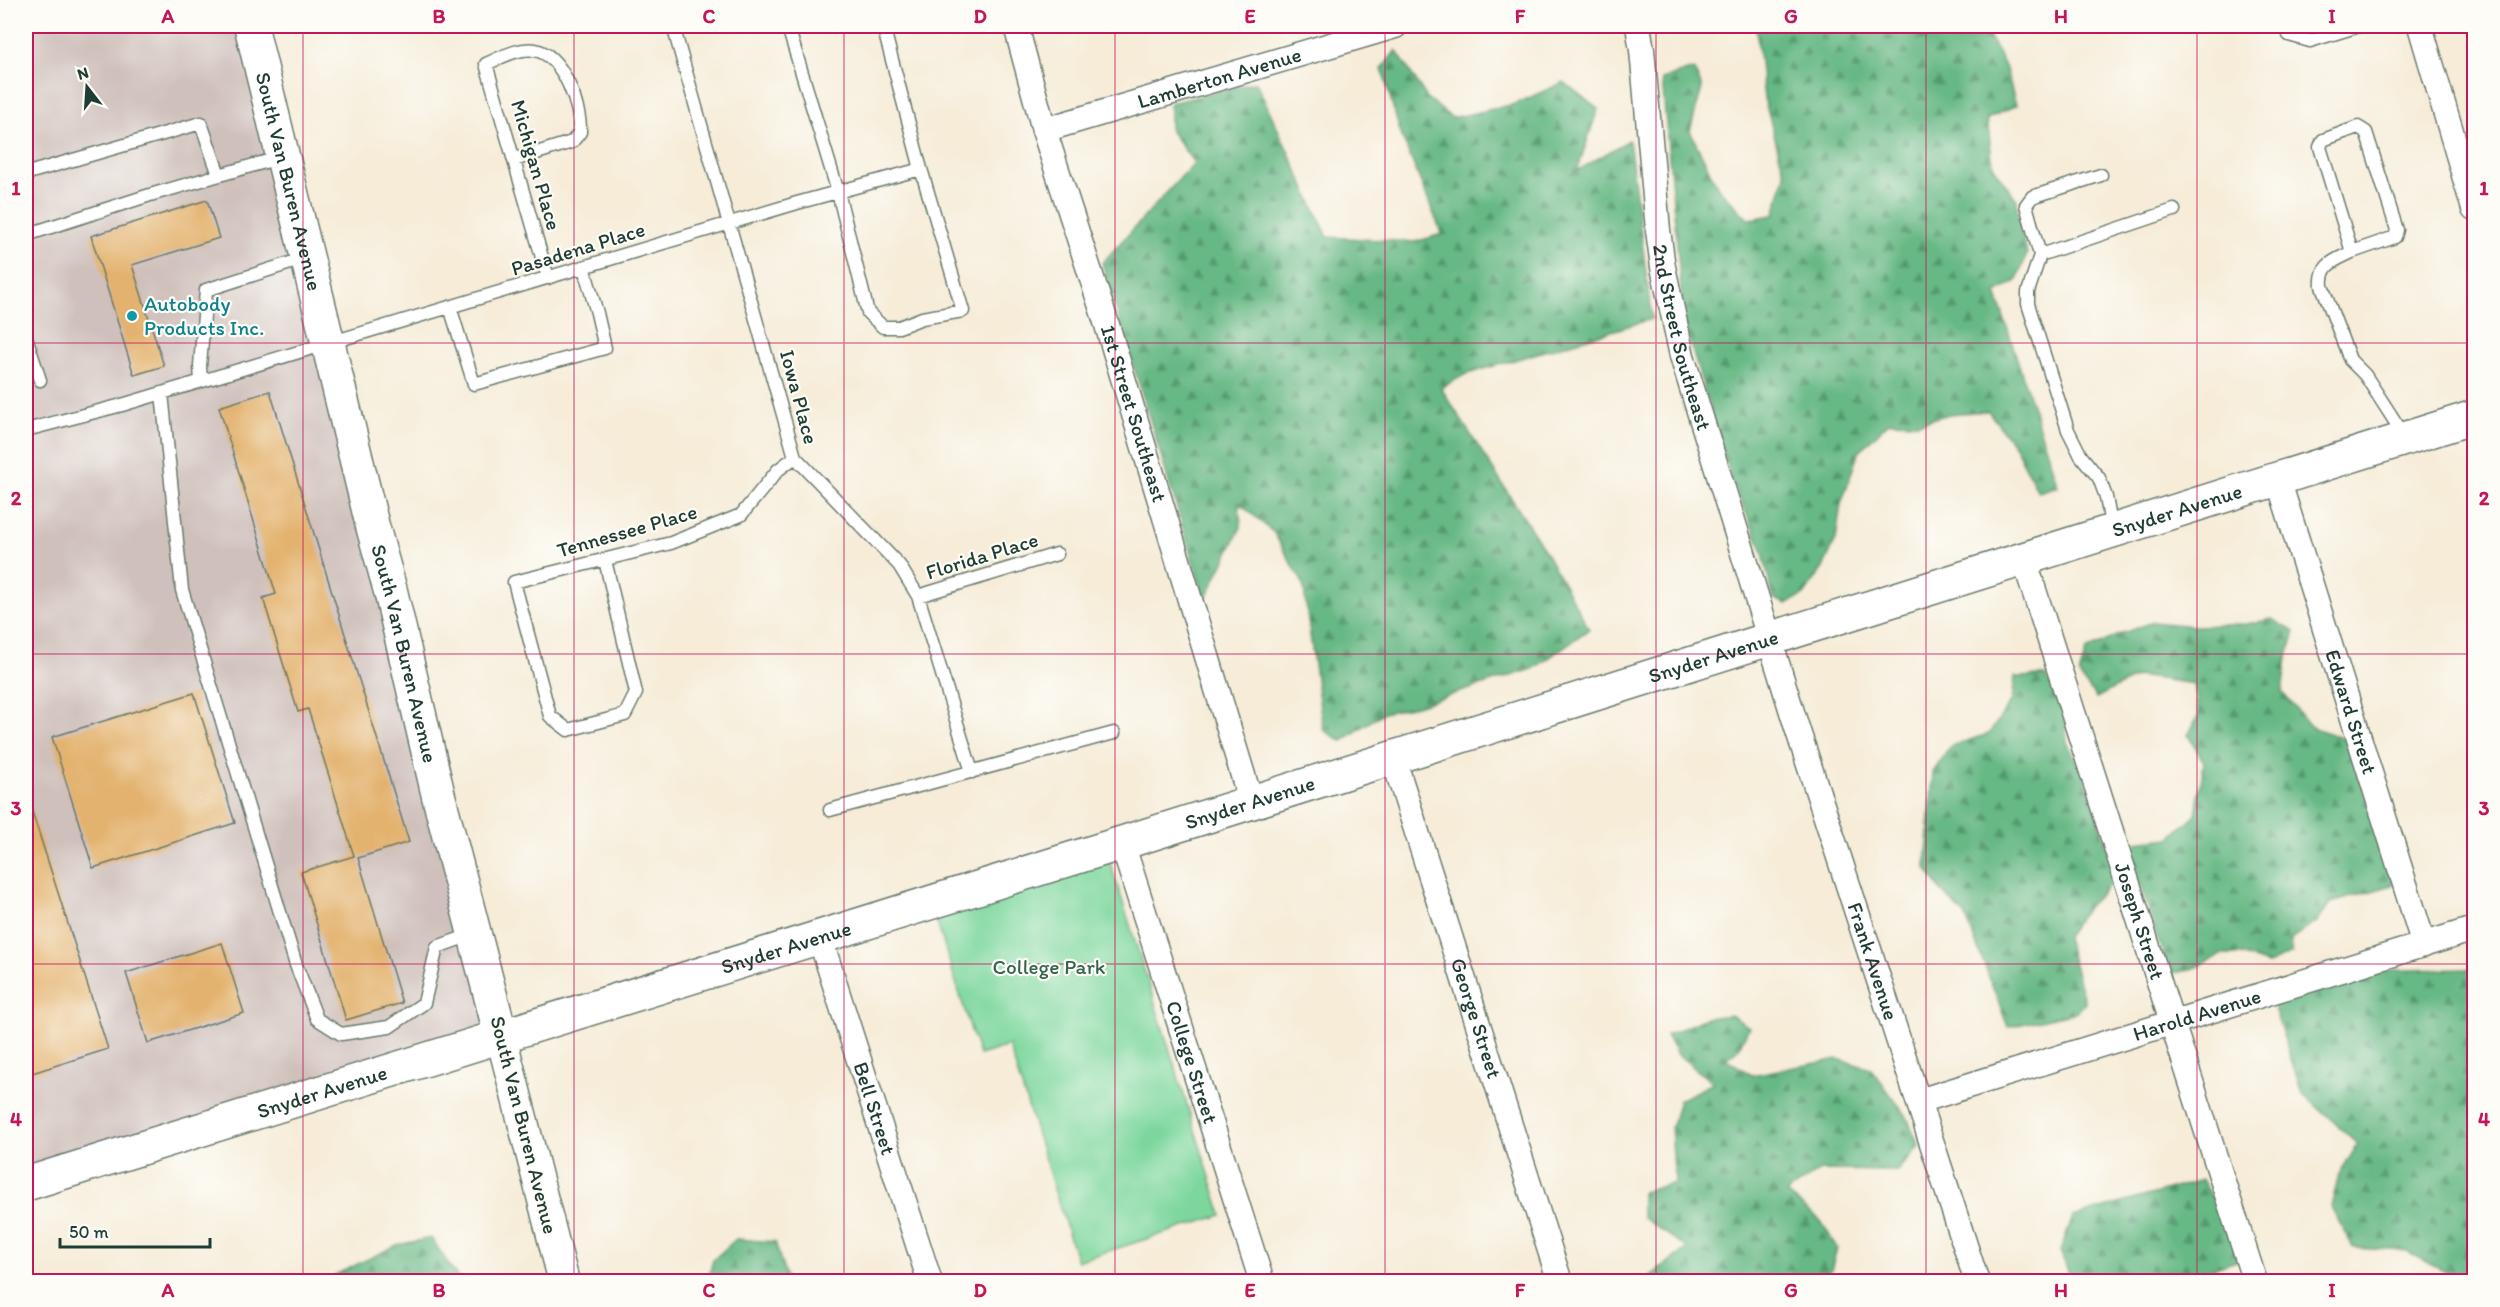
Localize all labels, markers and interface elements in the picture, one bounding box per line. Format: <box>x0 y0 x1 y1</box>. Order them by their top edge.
text: A <box>161 4 175 28</box>
text: B <box>433 4 446 28</box>
text: C <box>703 4 716 28</box>
text: D <box>973 4 987 28</box>
text: E <box>1244 4 1256 28</box>
text: F <box>1515 4 1526 28</box>
text: G <box>1784 4 1798 28</box>
text: H <box>2054 4 2068 28</box>
text: I <box>2328 4 2336 28</box>
street label: Lamberton Avenue <box>1134 41 1304 114</box>
north arrow <box>57 57 117 117</box>
text: N <box>75 62 91 84</box>
street label: South Van Buren Avenue <box>251 70 328 293</box>
street label: Michigan Place <box>506 97 567 233</box>
text: 1 <box>11 176 21 200</box>
text: 1 <box>2479 176 2489 200</box>
street label: Pasadena Place <box>508 216 648 281</box>
street label: 2nd Street Southeast <box>1648 243 1717 433</box>
place label: Autobody Products Inc. <box>144 291 264 340</box>
marker: Autobody Products Inc. <box>125 309 139 323</box>
street label: 1st Street Southeast <box>1096 322 1173 505</box>
street label: Iowa Place <box>775 347 824 447</box>
street label: Snyder Avenue <box>2109 478 2245 542</box>
text: 2 <box>11 486 22 510</box>
text: 2 <box>2479 486 2490 510</box>
street label: Tennessee Place <box>554 499 700 562</box>
street label: Florida Place <box>923 527 1041 584</box>
street label: South Van Buren Avenue <box>366 541 443 765</box>
street label: Snyder Avenue <box>1645 624 1781 688</box>
street label: Edward Street <box>2320 646 2383 777</box>
street label: Snyder Avenue <box>1182 770 1318 834</box>
text: 3 <box>11 796 22 820</box>
text: 3 <box>2479 796 2490 820</box>
street label: Joseph Street <box>2110 859 2171 983</box>
street label: Frank Avenue <box>1842 899 1904 1023</box>
street label: Snyder Avenue <box>718 915 854 979</box>
park label: College Park <box>992 954 1106 979</box>
street label: George Street <box>1446 955 1507 1081</box>
street label: Harold Avenue <box>2130 983 2264 1046</box>
street label: College Street <box>1161 998 1224 1127</box>
street label: South Van Buren Avenue <box>485 1013 564 1236</box>
street label: Snyder Avenue <box>254 1059 390 1123</box>
street label: Bell Street <box>848 1059 902 1158</box>
text: 4 <box>10 1107 22 1131</box>
text: 4 <box>2478 1107 2490 1131</box>
scale bar <box>60 1211 210 1249</box>
text: 50 m <box>69 1221 109 1243</box>
text: A <box>161 1278 175 1302</box>
text: B <box>433 1278 446 1302</box>
text: C <box>703 1278 716 1302</box>
text: D <box>973 1278 987 1302</box>
text: E <box>1244 1278 1256 1302</box>
text: F <box>1515 1278 1526 1302</box>
text: G <box>1784 1278 1798 1302</box>
text: H <box>2054 1278 2068 1302</box>
text: I <box>2328 1278 2336 1302</box>

